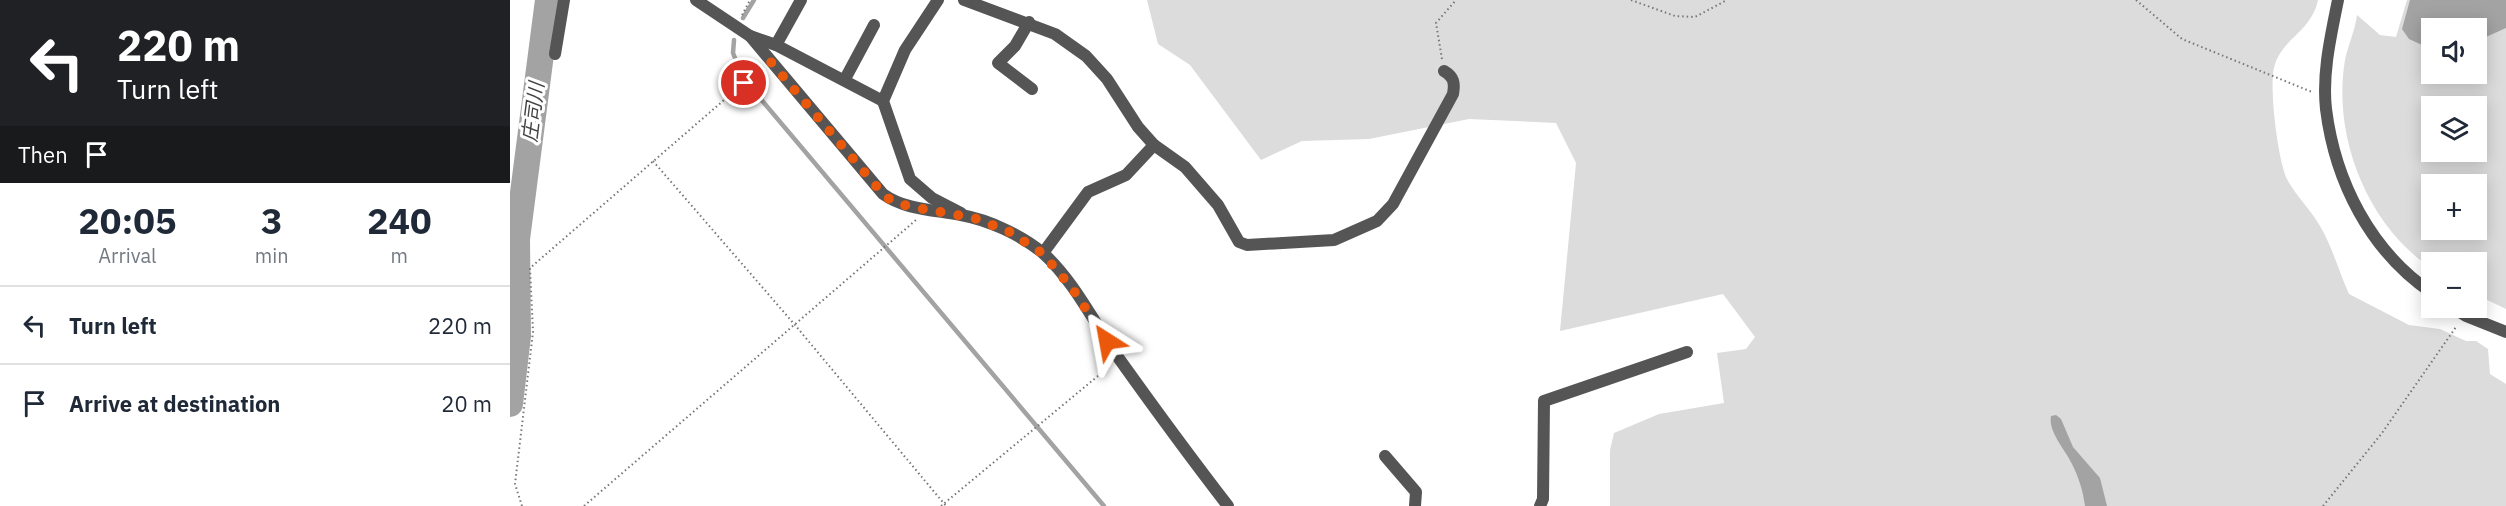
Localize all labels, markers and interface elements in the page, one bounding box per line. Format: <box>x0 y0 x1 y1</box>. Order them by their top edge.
text: 220 m <box>117 18 240 73</box>
map controls <box>2421 18 2487 318</box>
button: sound <box>2421 18 2487 84</box>
icon: left <box>18 24 96 102</box>
pin <box>718 57 769 108</box>
icon: arrive <box>727 66 760 99</box>
text: Turn left <box>117 71 218 106</box>
water label: 庄司川 <box>515 79 550 143</box>
button: layers <box>2421 96 2487 162</box>
icon: arrive <box>80 138 113 171</box>
text: Then <box>18 140 68 169</box>
button: + <box>2421 174 2487 240</box>
text: 20:05 <box>78 197 177 244</box>
text: 3 <box>261 197 283 244</box>
text: 240 <box>367 197 432 244</box>
text: Arrival <box>98 242 157 269</box>
text: min <box>255 242 289 269</box>
text: m <box>391 242 408 269</box>
button: − <box>2421 252 2487 318</box>
icon: left <box>18 309 51 342</box>
position arrow <box>1075 309 1139 373</box>
text: Turn left <box>69 311 157 340</box>
text: 220 m <box>428 311 492 340</box>
icon: arrive <box>18 387 51 420</box>
text: Arrive at destination <box>69 389 280 418</box>
text: 20 m <box>441 389 492 418</box>

